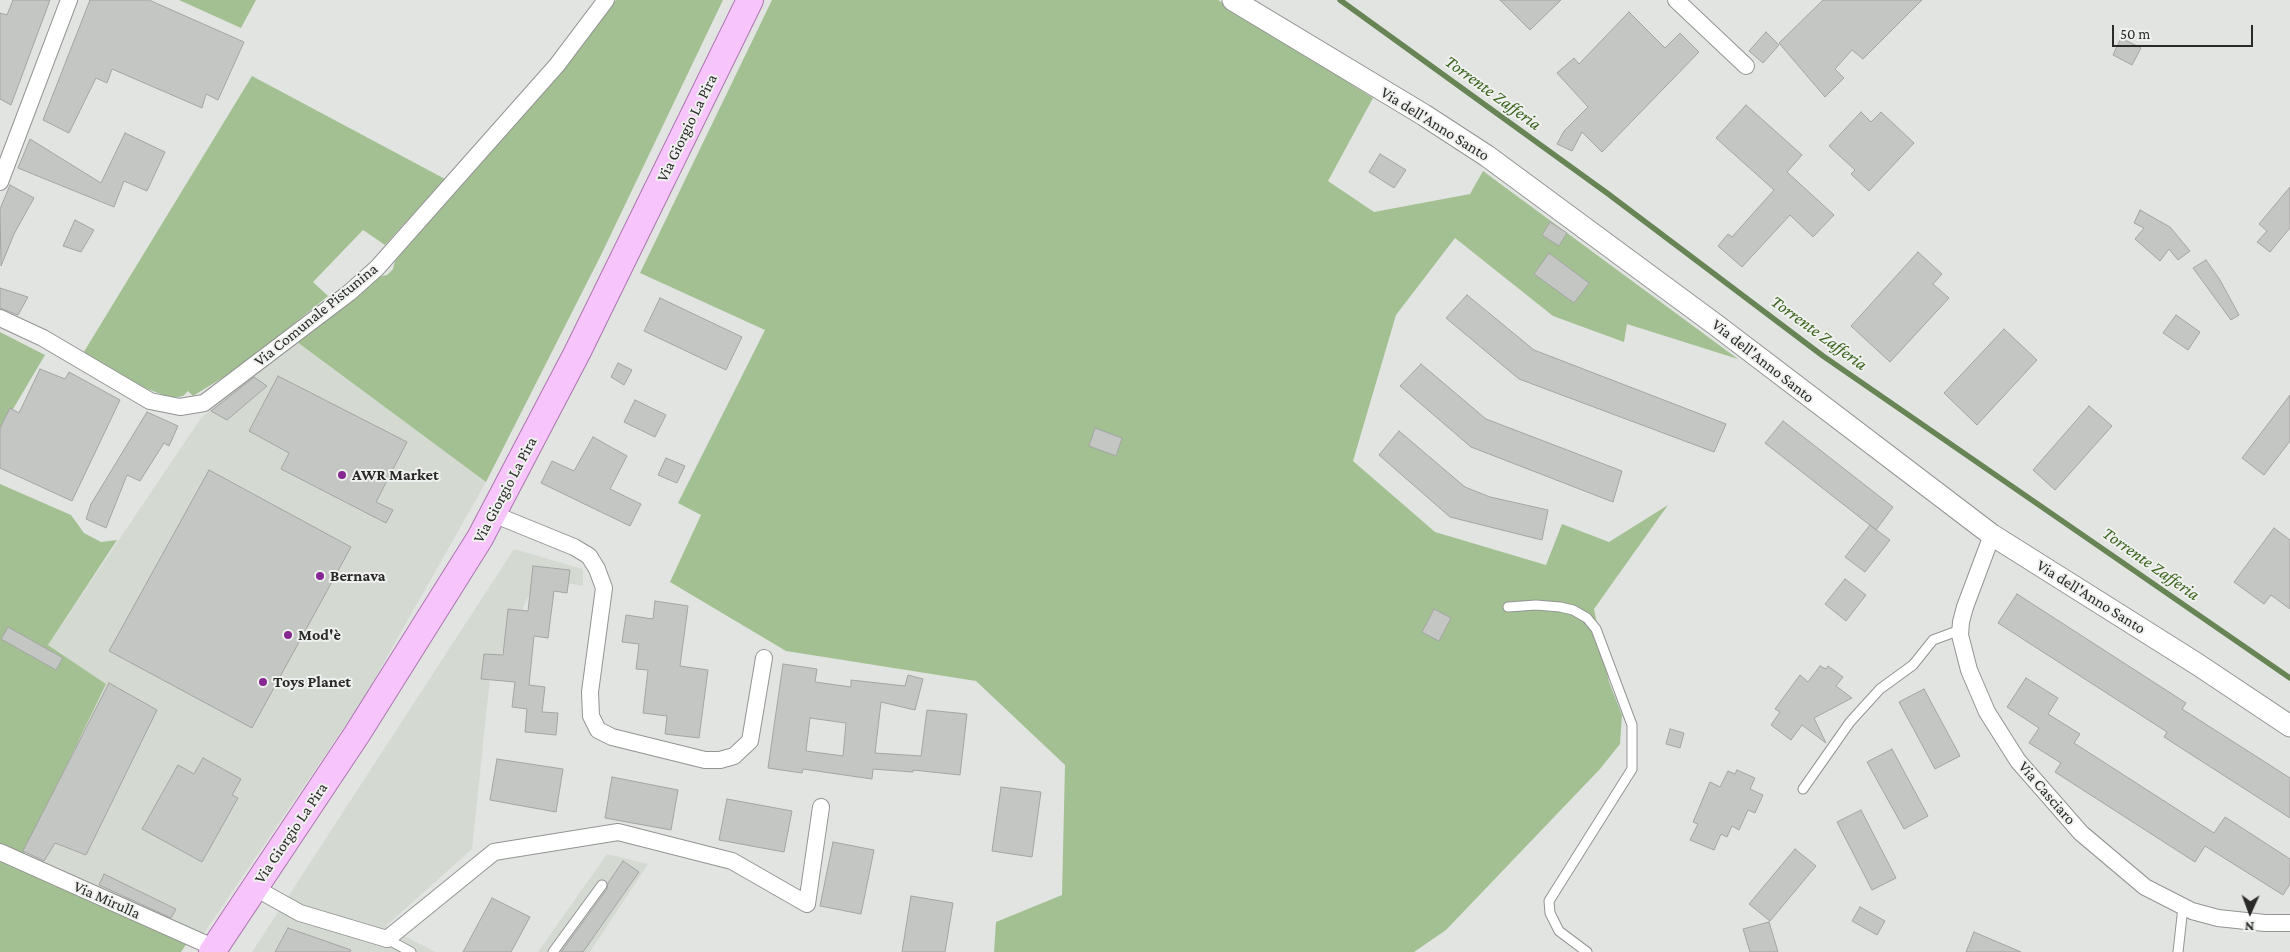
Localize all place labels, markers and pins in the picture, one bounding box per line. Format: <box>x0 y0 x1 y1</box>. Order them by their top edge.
place label: AWR Market <box>352 465 439 485</box>
marker: AWR Market <box>336 469 348 481</box>
place label: Bernava <box>330 566 386 586</box>
marker: Bernava <box>314 570 326 582</box>
place label: Mod'è <box>298 625 341 645</box>
marker: Mod'è <box>282 629 294 641</box>
place label: Toys Planet <box>273 672 351 692</box>
marker: Toys Planet <box>257 676 269 688</box>

